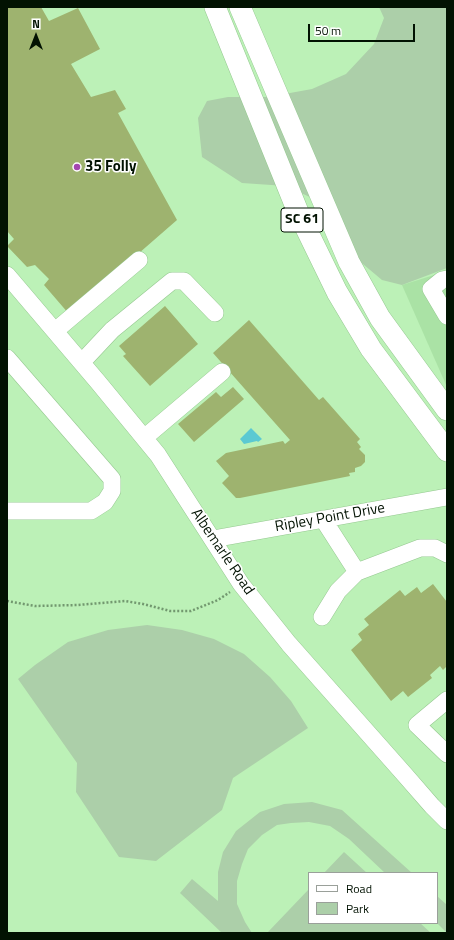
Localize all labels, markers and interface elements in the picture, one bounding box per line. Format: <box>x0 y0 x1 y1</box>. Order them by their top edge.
north arrow <box>16 16 56 56</box>
text: N <box>32 16 40 32</box>
scale bar <box>310 16 417 42</box>
text: 50 m <box>315 21 341 40</box>
place label: 35 Folly <box>85 158 136 176</box>
marker: 35 Folly <box>72 162 82 172</box>
road number: SC 61 <box>281 208 323 232</box>
street label: Ripley Point Drive <box>274 499 386 537</box>
street label: Albemarle Road <box>187 506 257 598</box>
legend <box>308 872 438 924</box>
text: Road <box>346 879 372 898</box>
text: Park <box>346 899 369 918</box>

